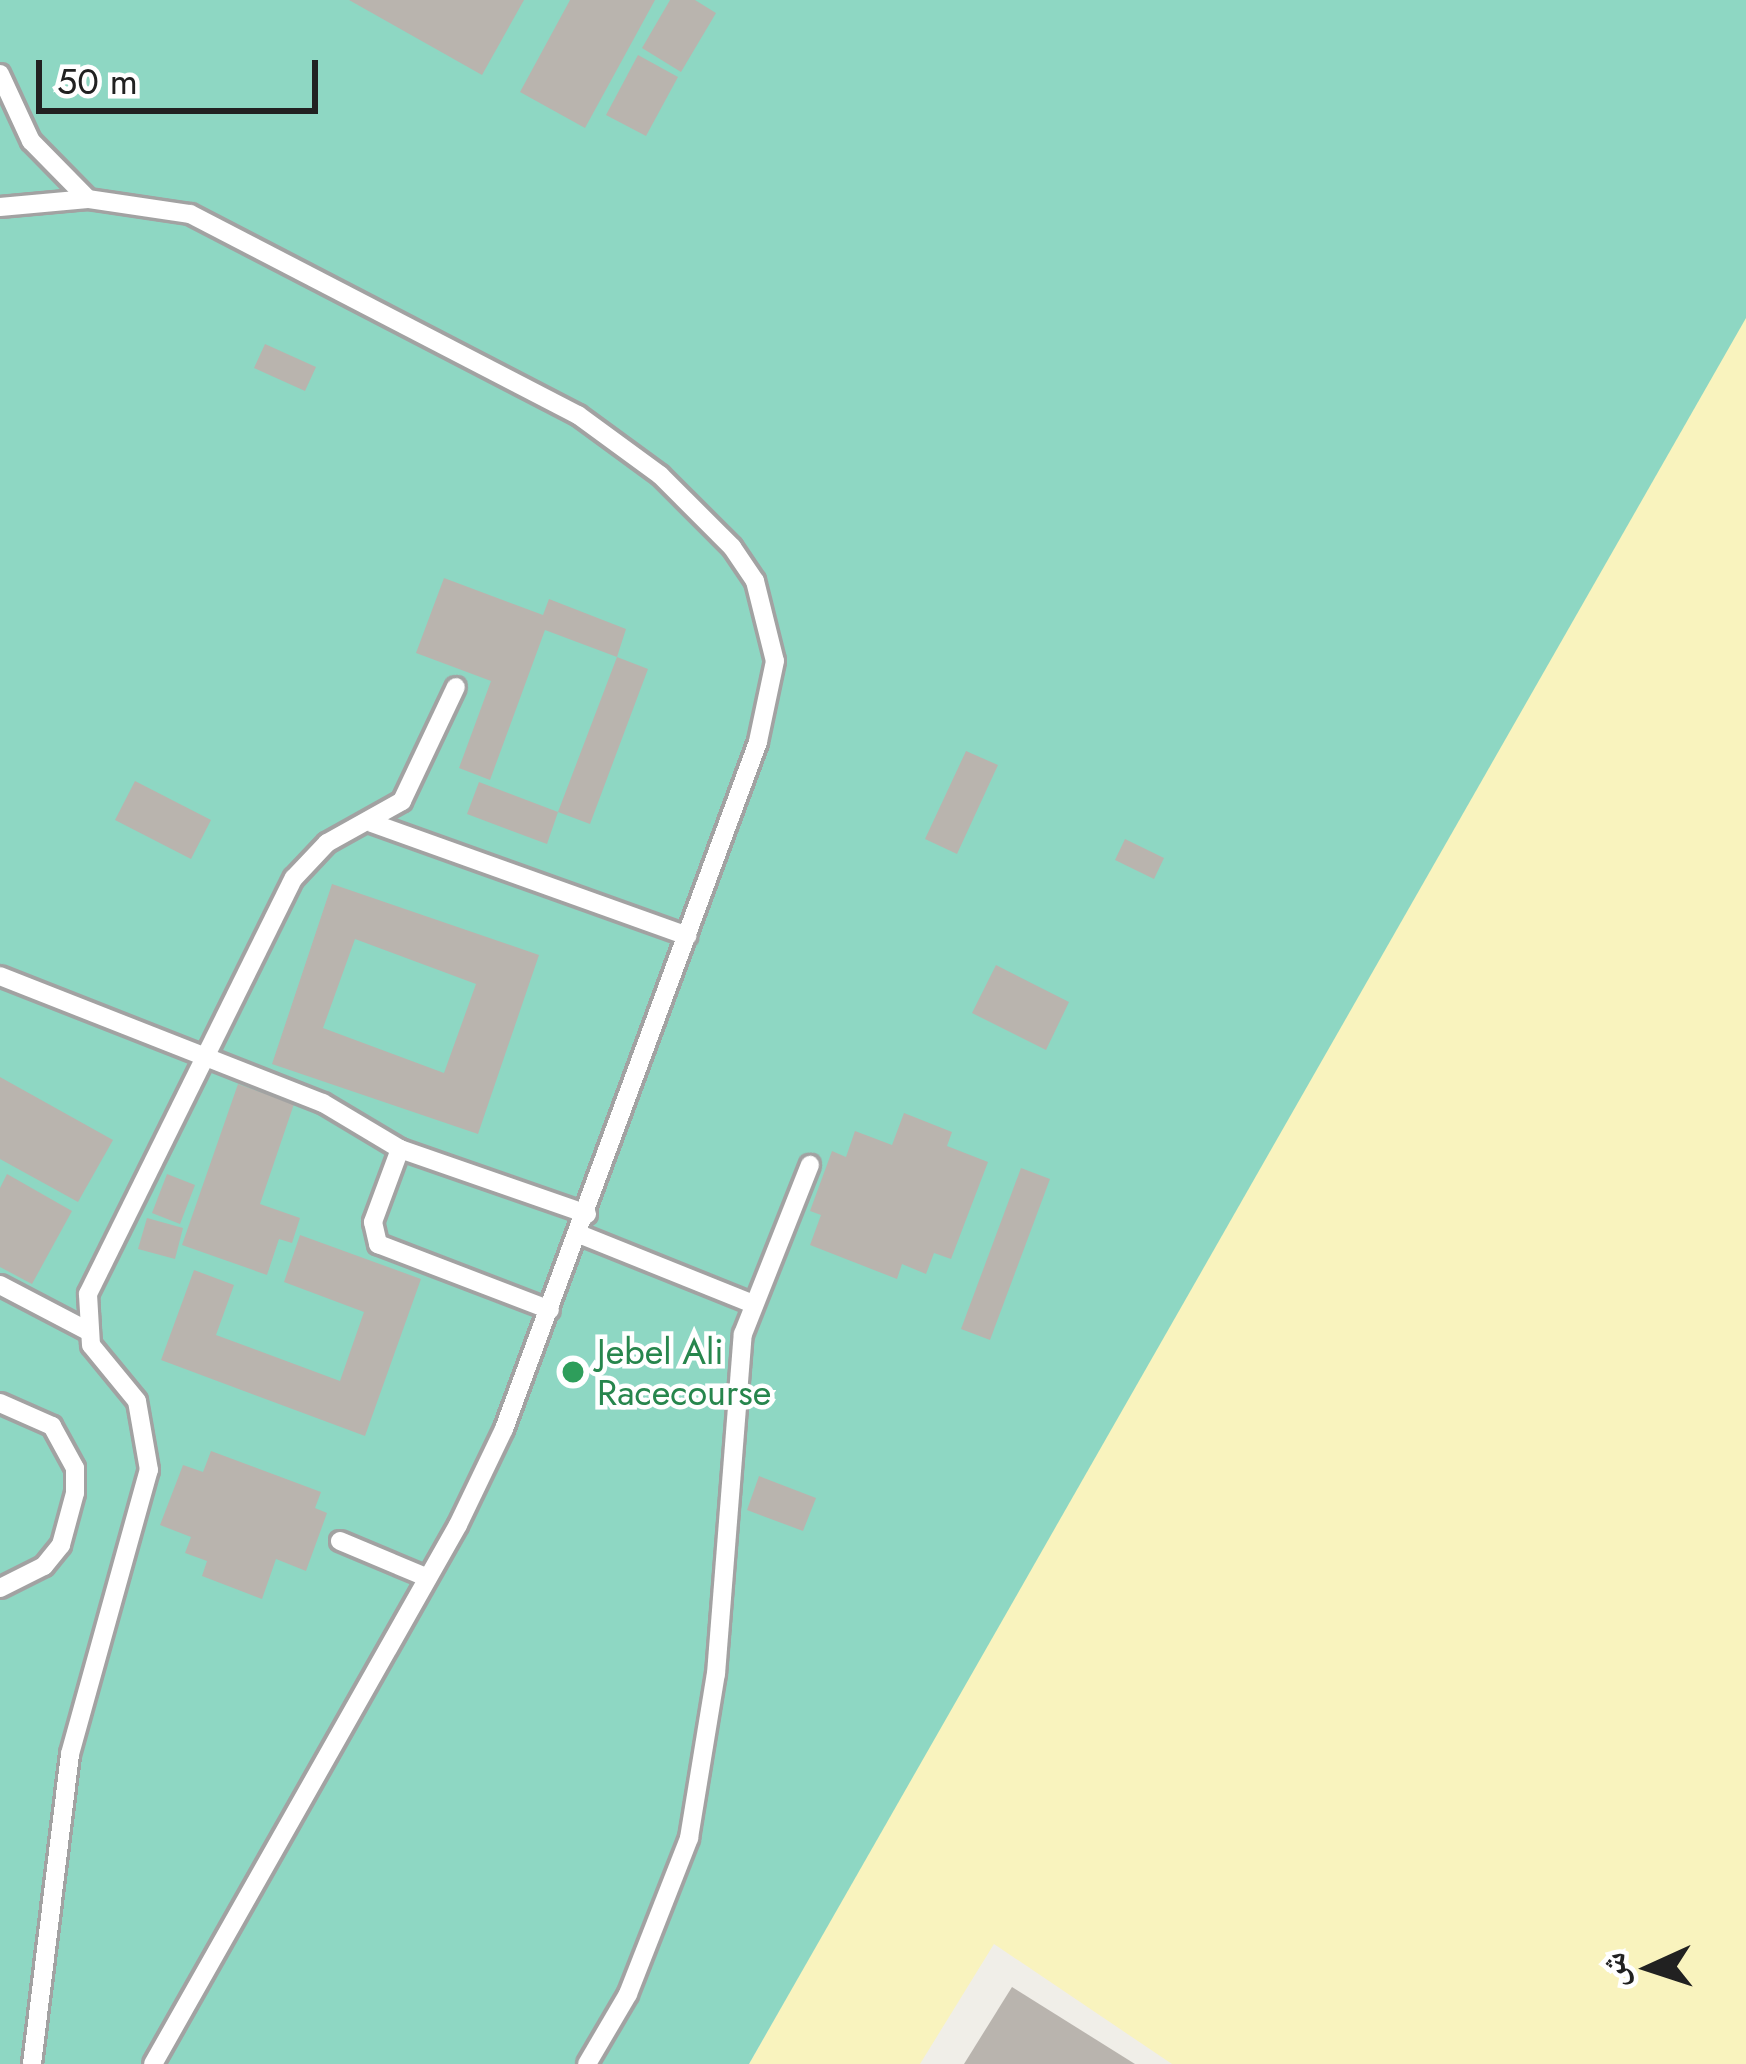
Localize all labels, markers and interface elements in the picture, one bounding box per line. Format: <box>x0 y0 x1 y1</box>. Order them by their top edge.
scale bar <box>42 36 324 110</box>
text: 50 m <box>57 55 138 107</box>
place label: Jebel Ali Racecourse <box>597 1329 771 1414</box>
marker: Jebel Ali Racecourse <box>560 1359 586 1385</box>
north arrow <box>1590 1908 1710 2028</box>
text: ش <box>1589 1951 1638 1989</box>

